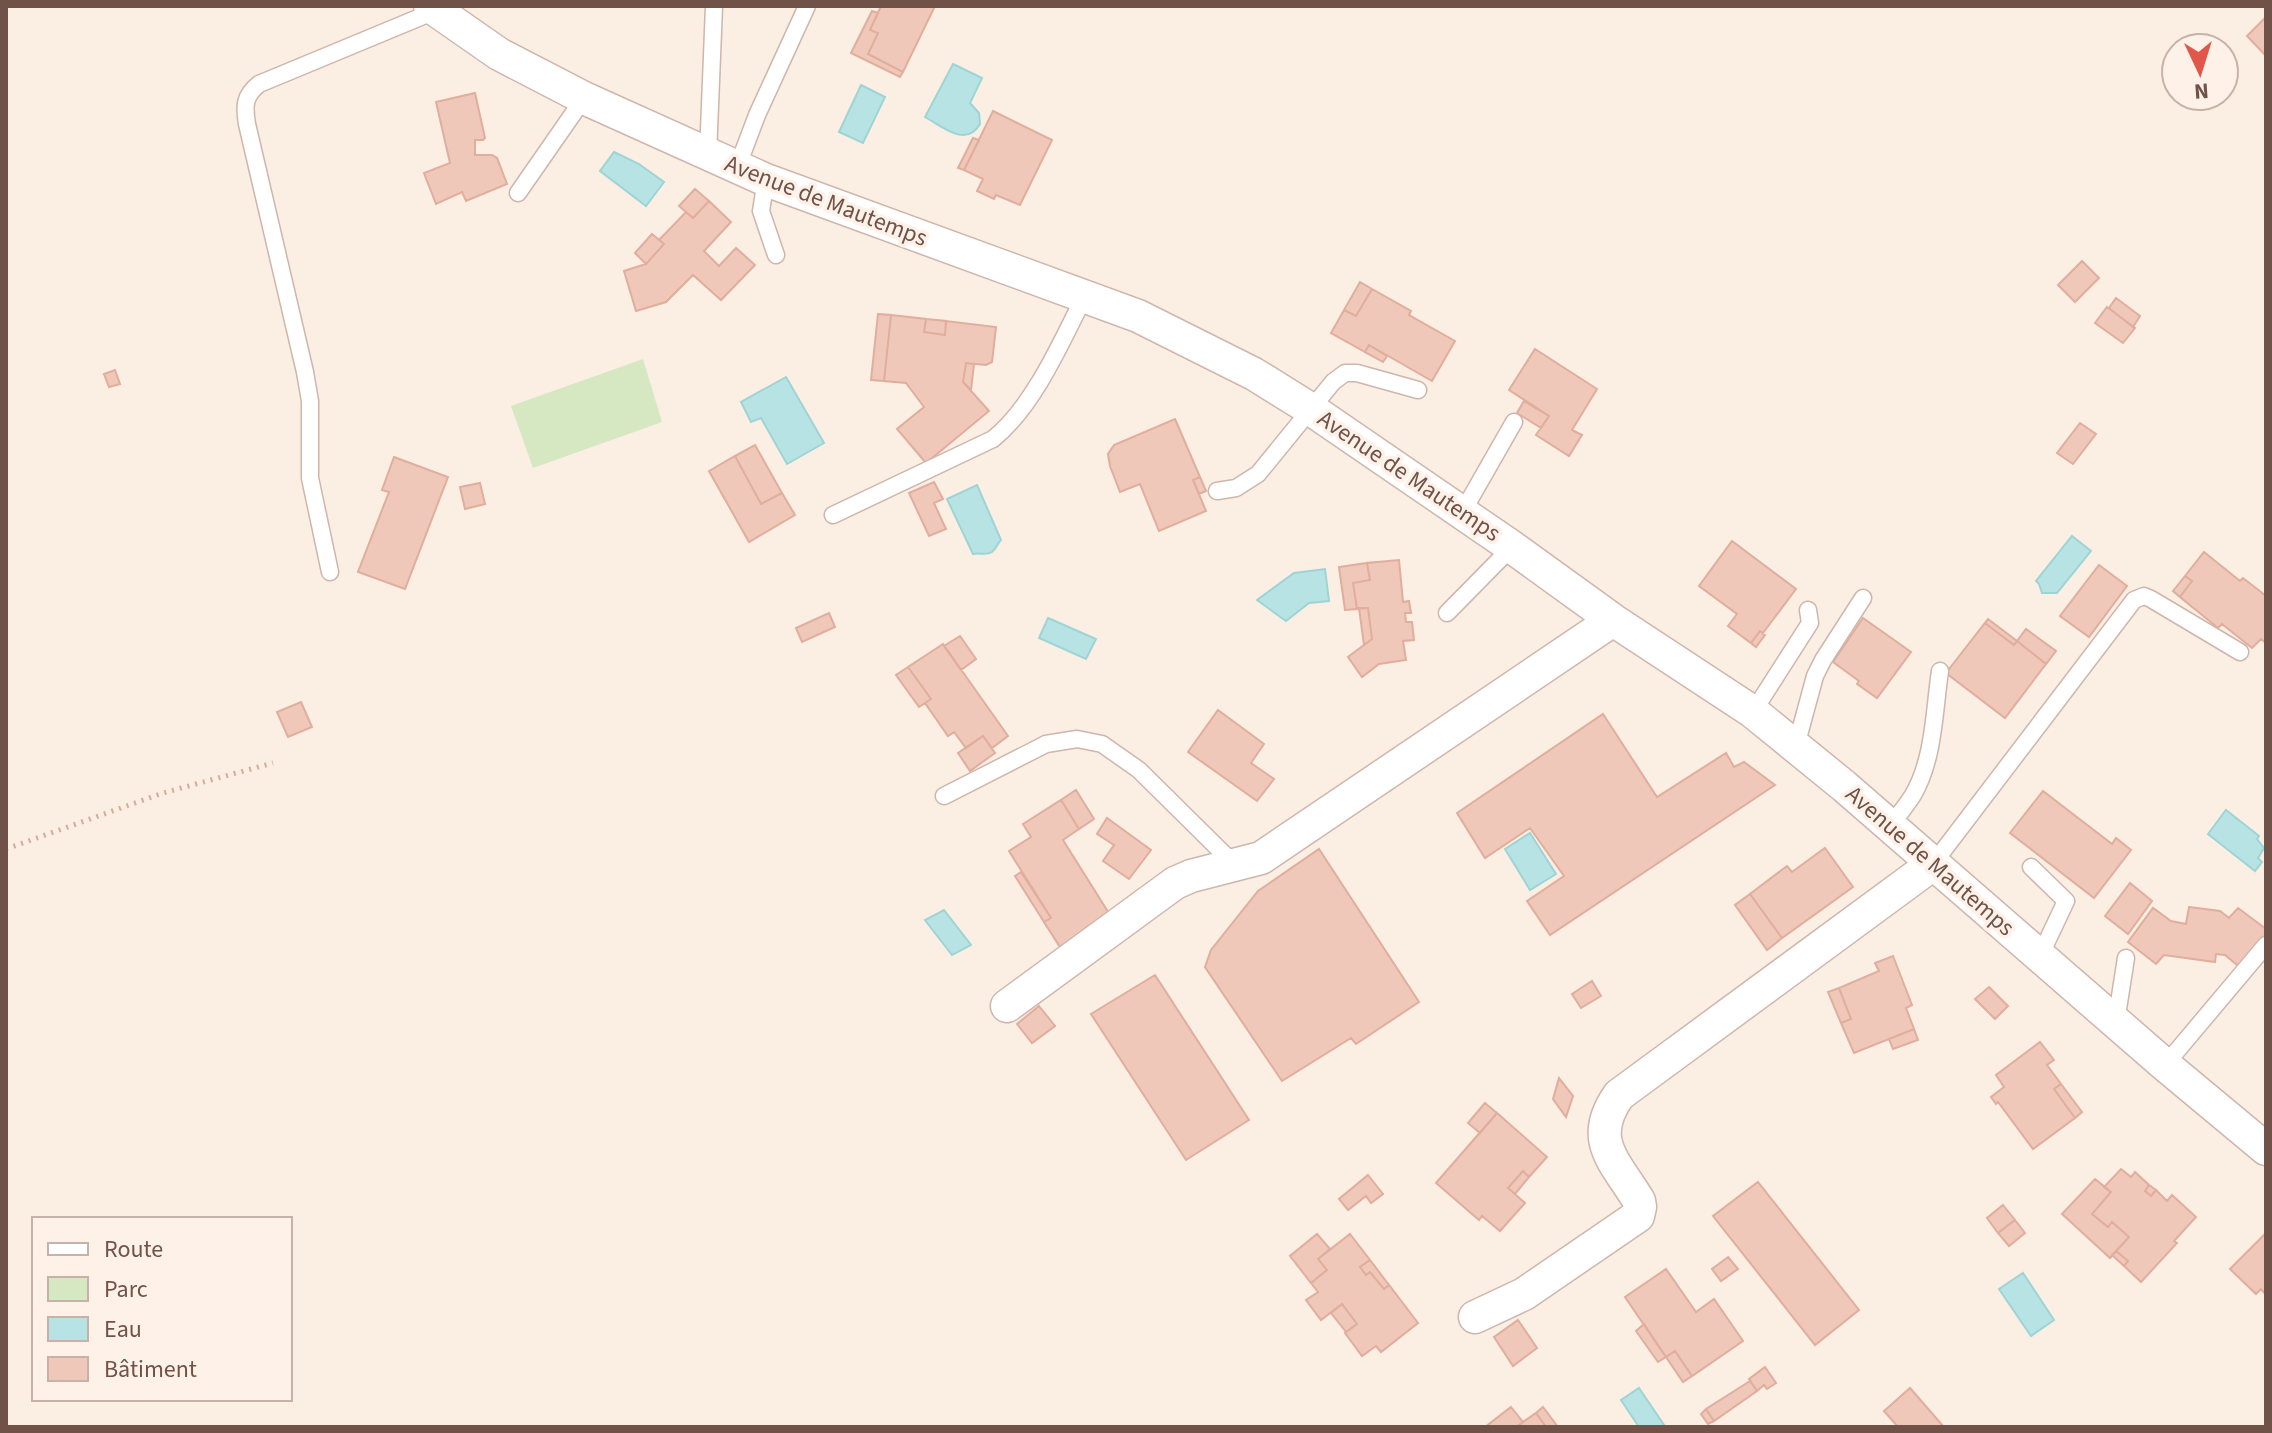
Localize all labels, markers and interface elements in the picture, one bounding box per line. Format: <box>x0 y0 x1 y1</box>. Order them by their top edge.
north arrow <box>2160 32 2240 112</box>
text: N <box>2193 74 2210 107</box>
street label: Avenue de Mautemps <box>720 146 932 256</box>
street label: Avenue de Mautemps <box>1310 402 1508 550</box>
street label: Avenue de Mautemps <box>1838 777 2022 945</box>
legend <box>32 1217 292 1401</box>
text: Route <box>104 1232 163 1267</box>
text: Parc <box>104 1272 148 1307</box>
text: Eau <box>104 1312 142 1347</box>
text: Bâtiment <box>104 1352 197 1387</box>

